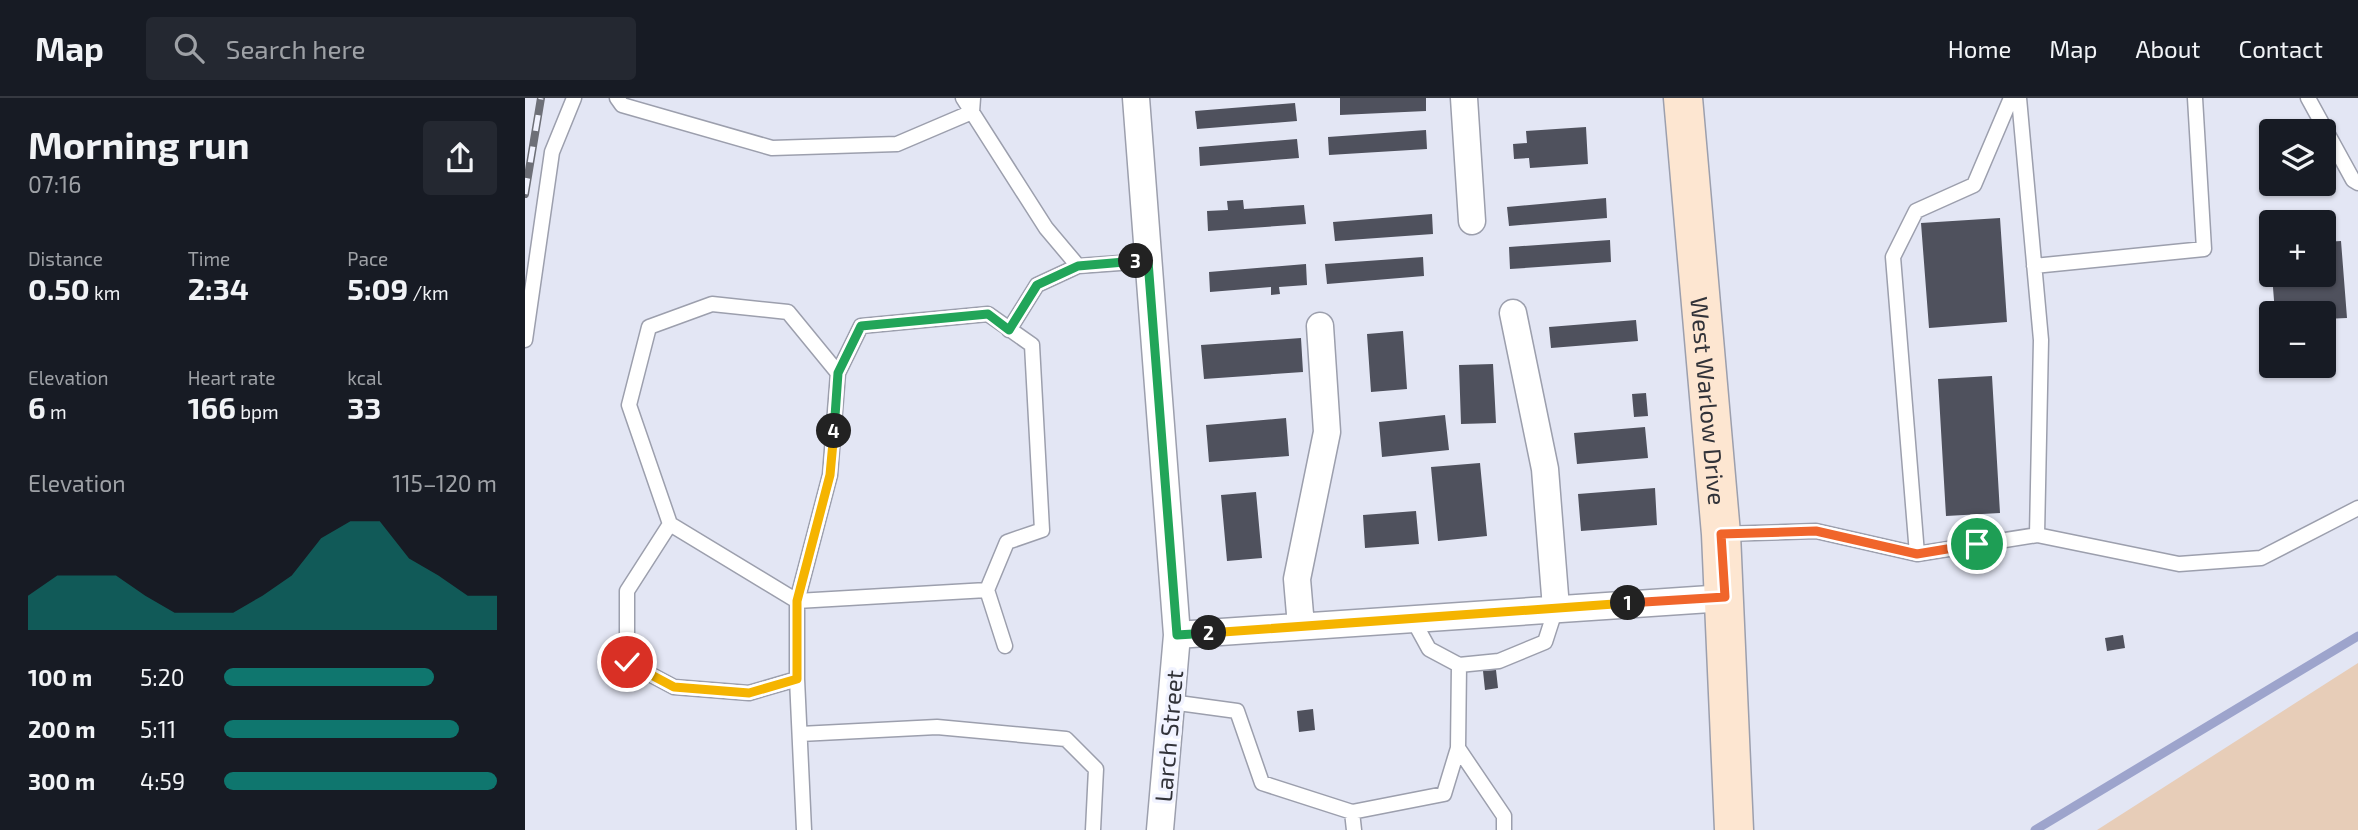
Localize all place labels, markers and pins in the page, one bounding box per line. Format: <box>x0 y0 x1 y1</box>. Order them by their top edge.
pin: 3 <box>1119 244 1153 278</box>
pin: 4 <box>817 414 851 448</box>
pin <box>1947 514 2007 574</box>
pin: 1 <box>1611 586 1645 620</box>
pin: 2 <box>1191 616 1227 650</box>
pin <box>597 632 657 692</box>

